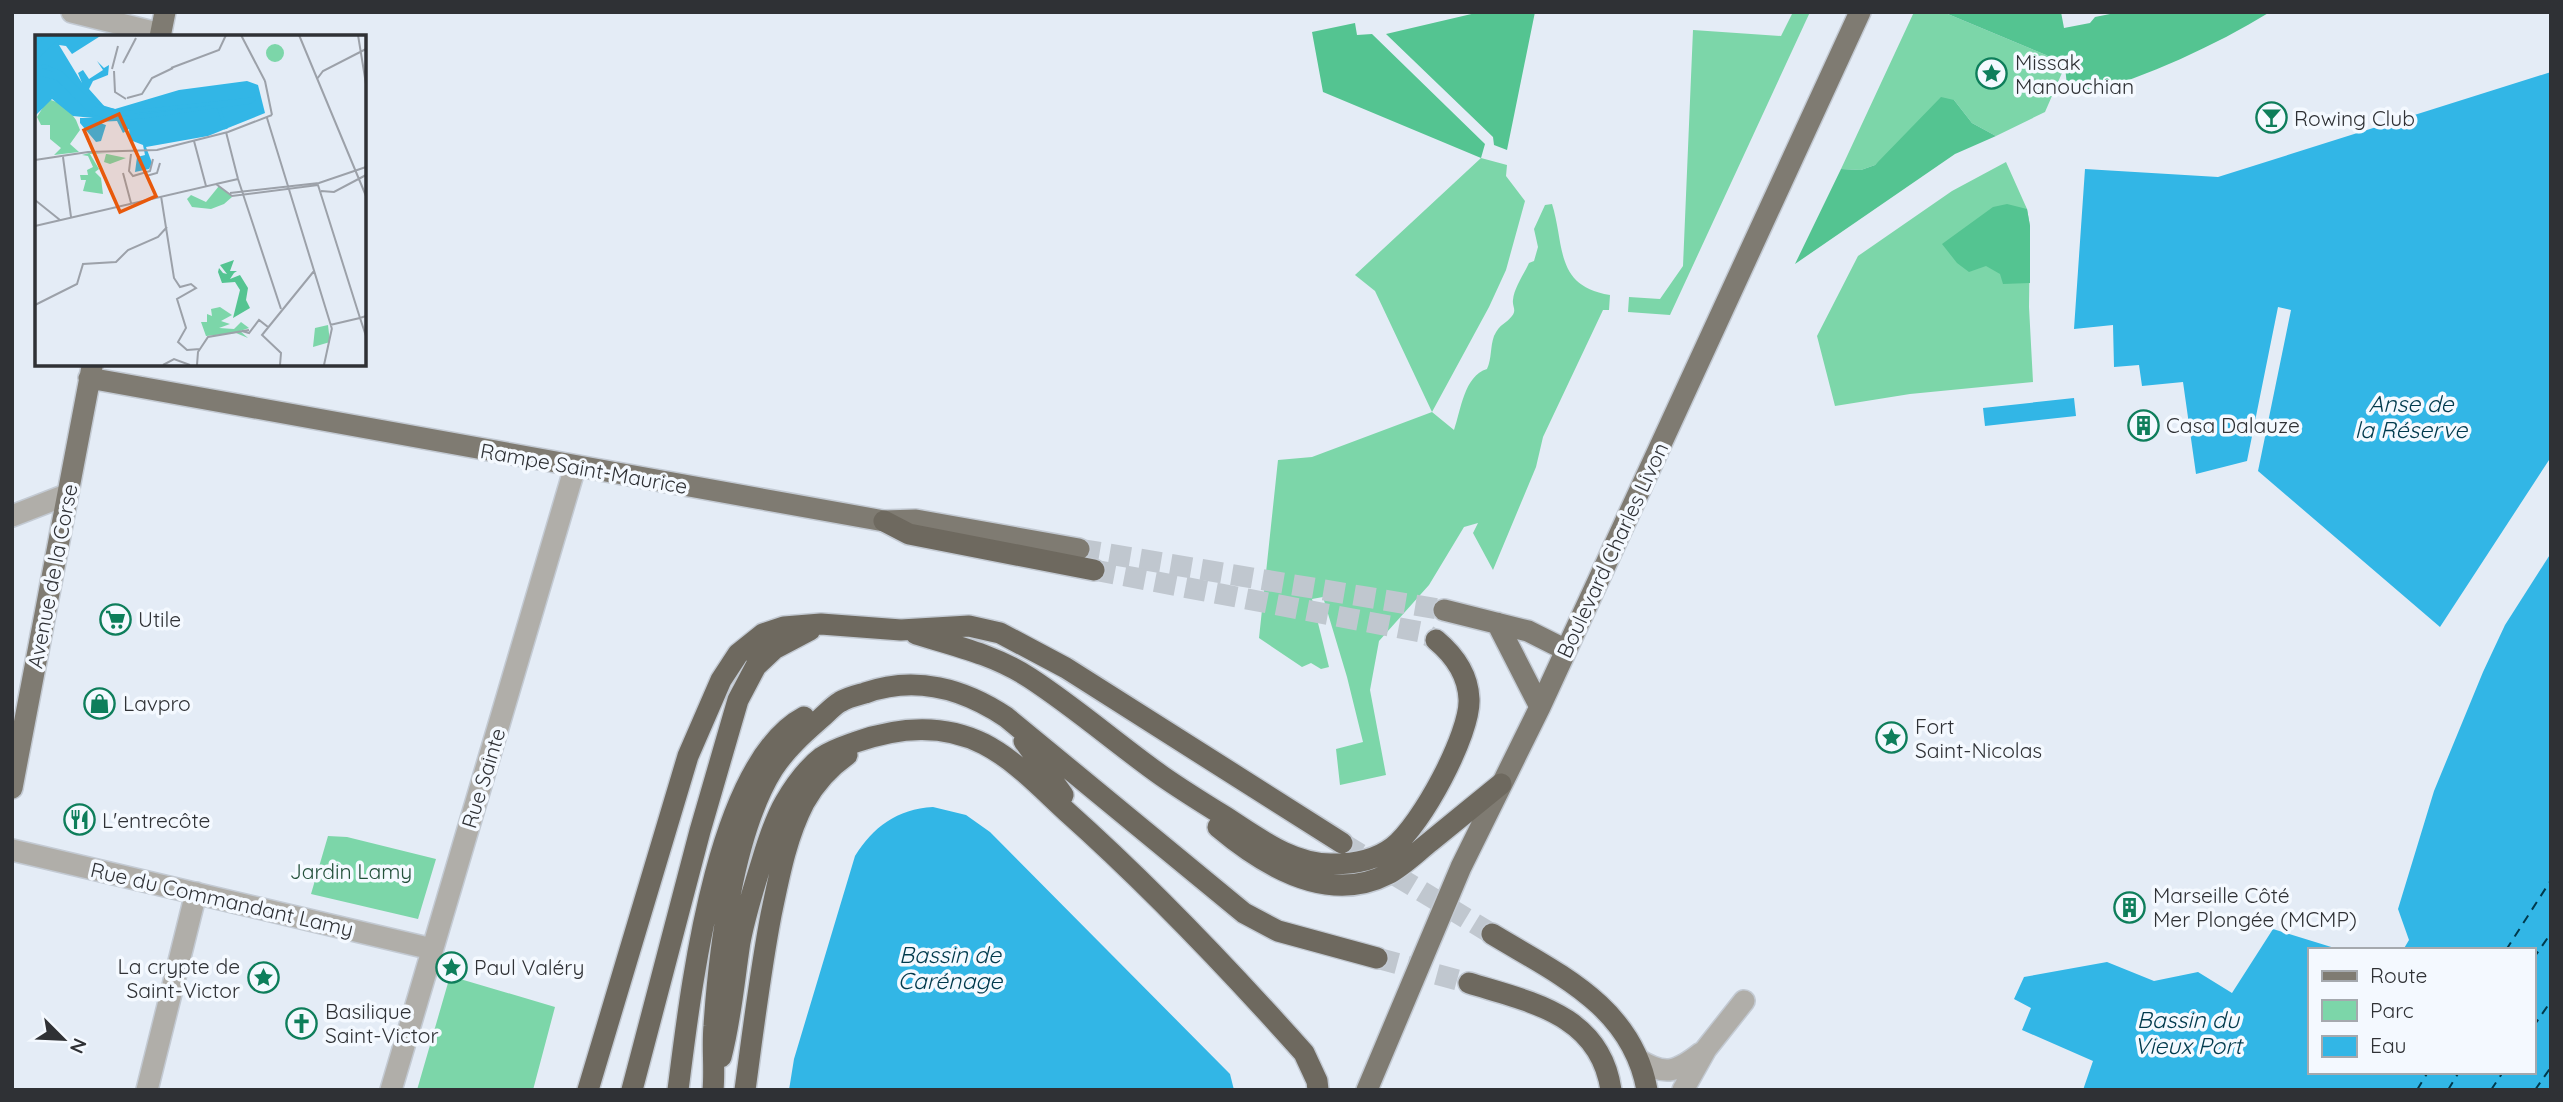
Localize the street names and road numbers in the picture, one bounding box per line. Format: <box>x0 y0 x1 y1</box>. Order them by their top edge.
street label: Rampe Saint-Maurice <box>478 437 690 499</box>
street label: Boulevard Charles Livon <box>1551 438 1673 662</box>
street label: Avenue de la Corse <box>21 482 83 670</box>
street label: Rue Sainte <box>455 725 511 831</box>
street label: Rue du Commandant Lamy <box>88 856 356 942</box>

